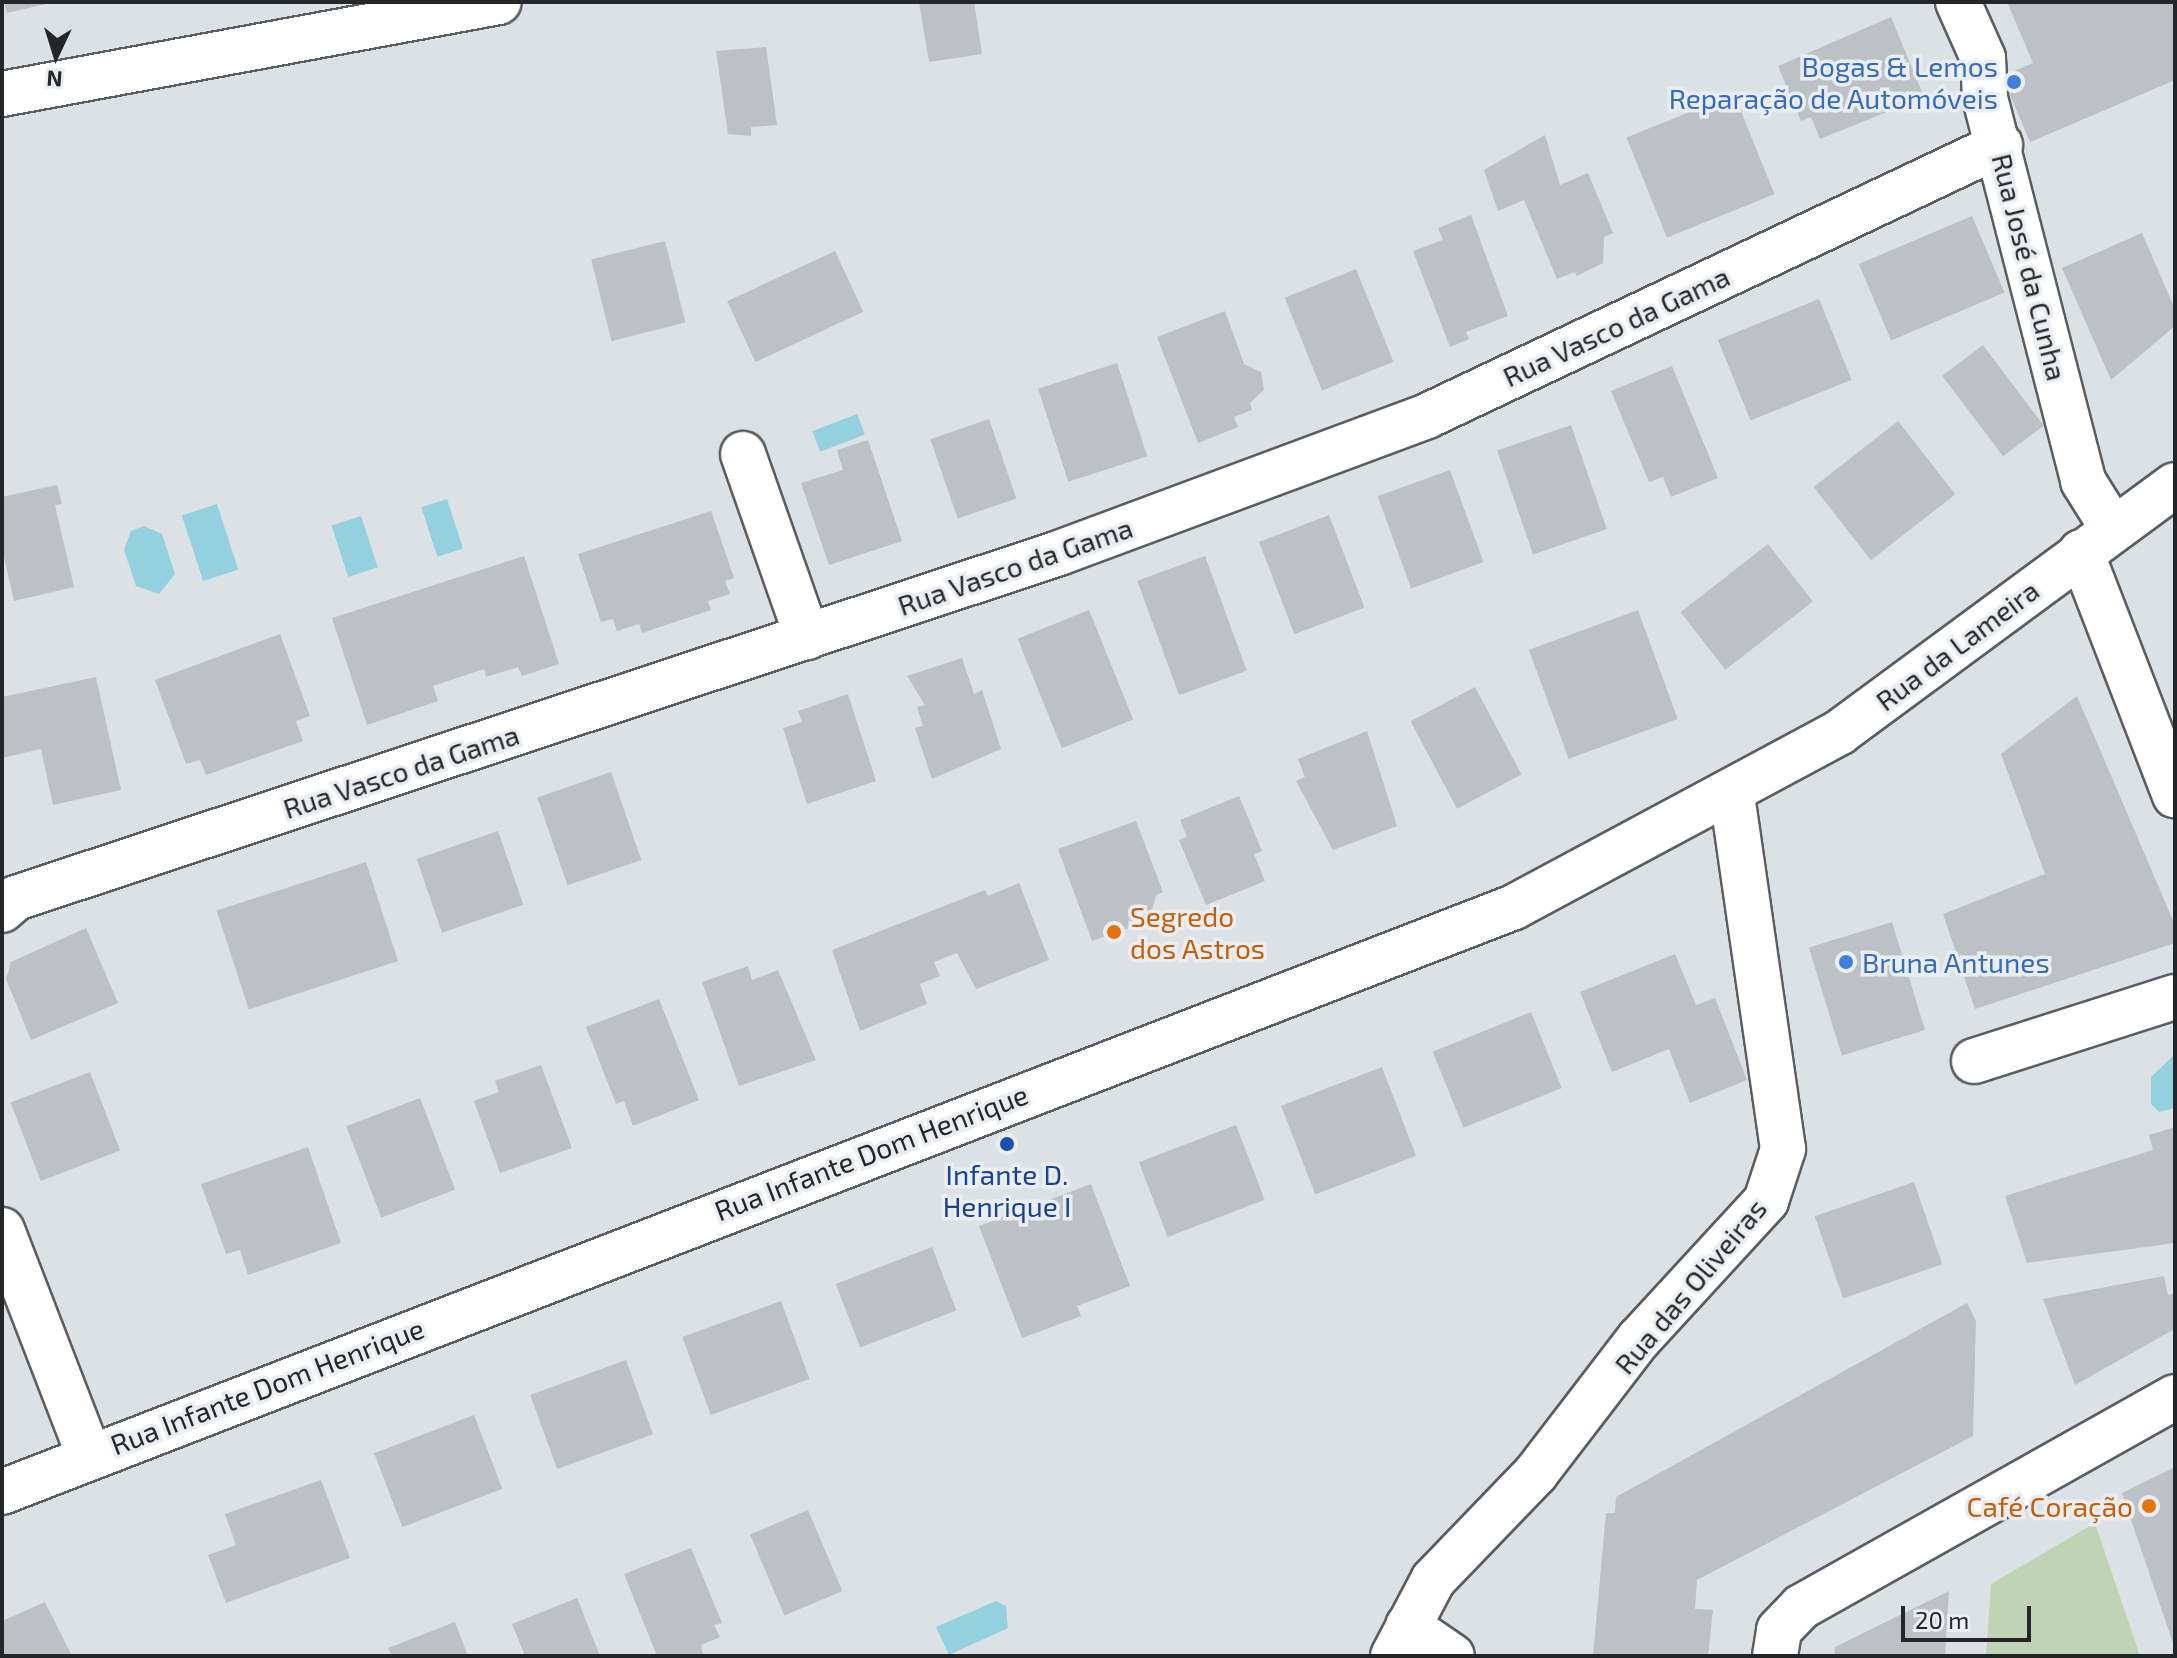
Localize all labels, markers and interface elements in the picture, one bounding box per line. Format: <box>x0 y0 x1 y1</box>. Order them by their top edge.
north arrow <box>16 16 96 96</box>
place label: Bogas & Lemos Reparação de Automóveis <box>1668 49 1998 115</box>
text: N <box>46 66 63 93</box>
marker: Bogas & Lemos Reparação de Automóveis <box>2005 73 2023 91</box>
street label: Rua José da Cunha <box>1985 150 2075 384</box>
street label: Rua Vasco da Gama <box>1497 259 1735 393</box>
street label: Rua Vasco da Gama <box>893 510 1137 622</box>
street label: Rua da Lameira <box>1869 573 2045 717</box>
street label: Rua Vasco da Gama <box>278 717 524 825</box>
place label: Segredo dos Astros <box>1130 899 1266 965</box>
marker: Segredo dos Astros <box>1105 923 1123 941</box>
place label: Bruna Antunes <box>1862 945 2050 979</box>
marker: Bruna Antunes <box>1837 953 1855 971</box>
street label: Rua Infante Dom Henrique <box>709 1077 1033 1227</box>
marker: Infante D. Henrique I <box>998 1135 1016 1153</box>
place label: Infante D. Henrique I <box>943 1157 1071 1223</box>
street label: Rua das Oliveiras <box>1607 1192 1773 1380</box>
street label: Rua Infante Dom Henrique <box>105 1311 429 1461</box>
place label: Café Coração <box>1967 1489 2133 1523</box>
marker: Café Coração <box>2140 1497 2158 1515</box>
scale bar <box>1905 1590 2035 1640</box>
text: 20 m <box>1915 1605 1969 1634</box>

